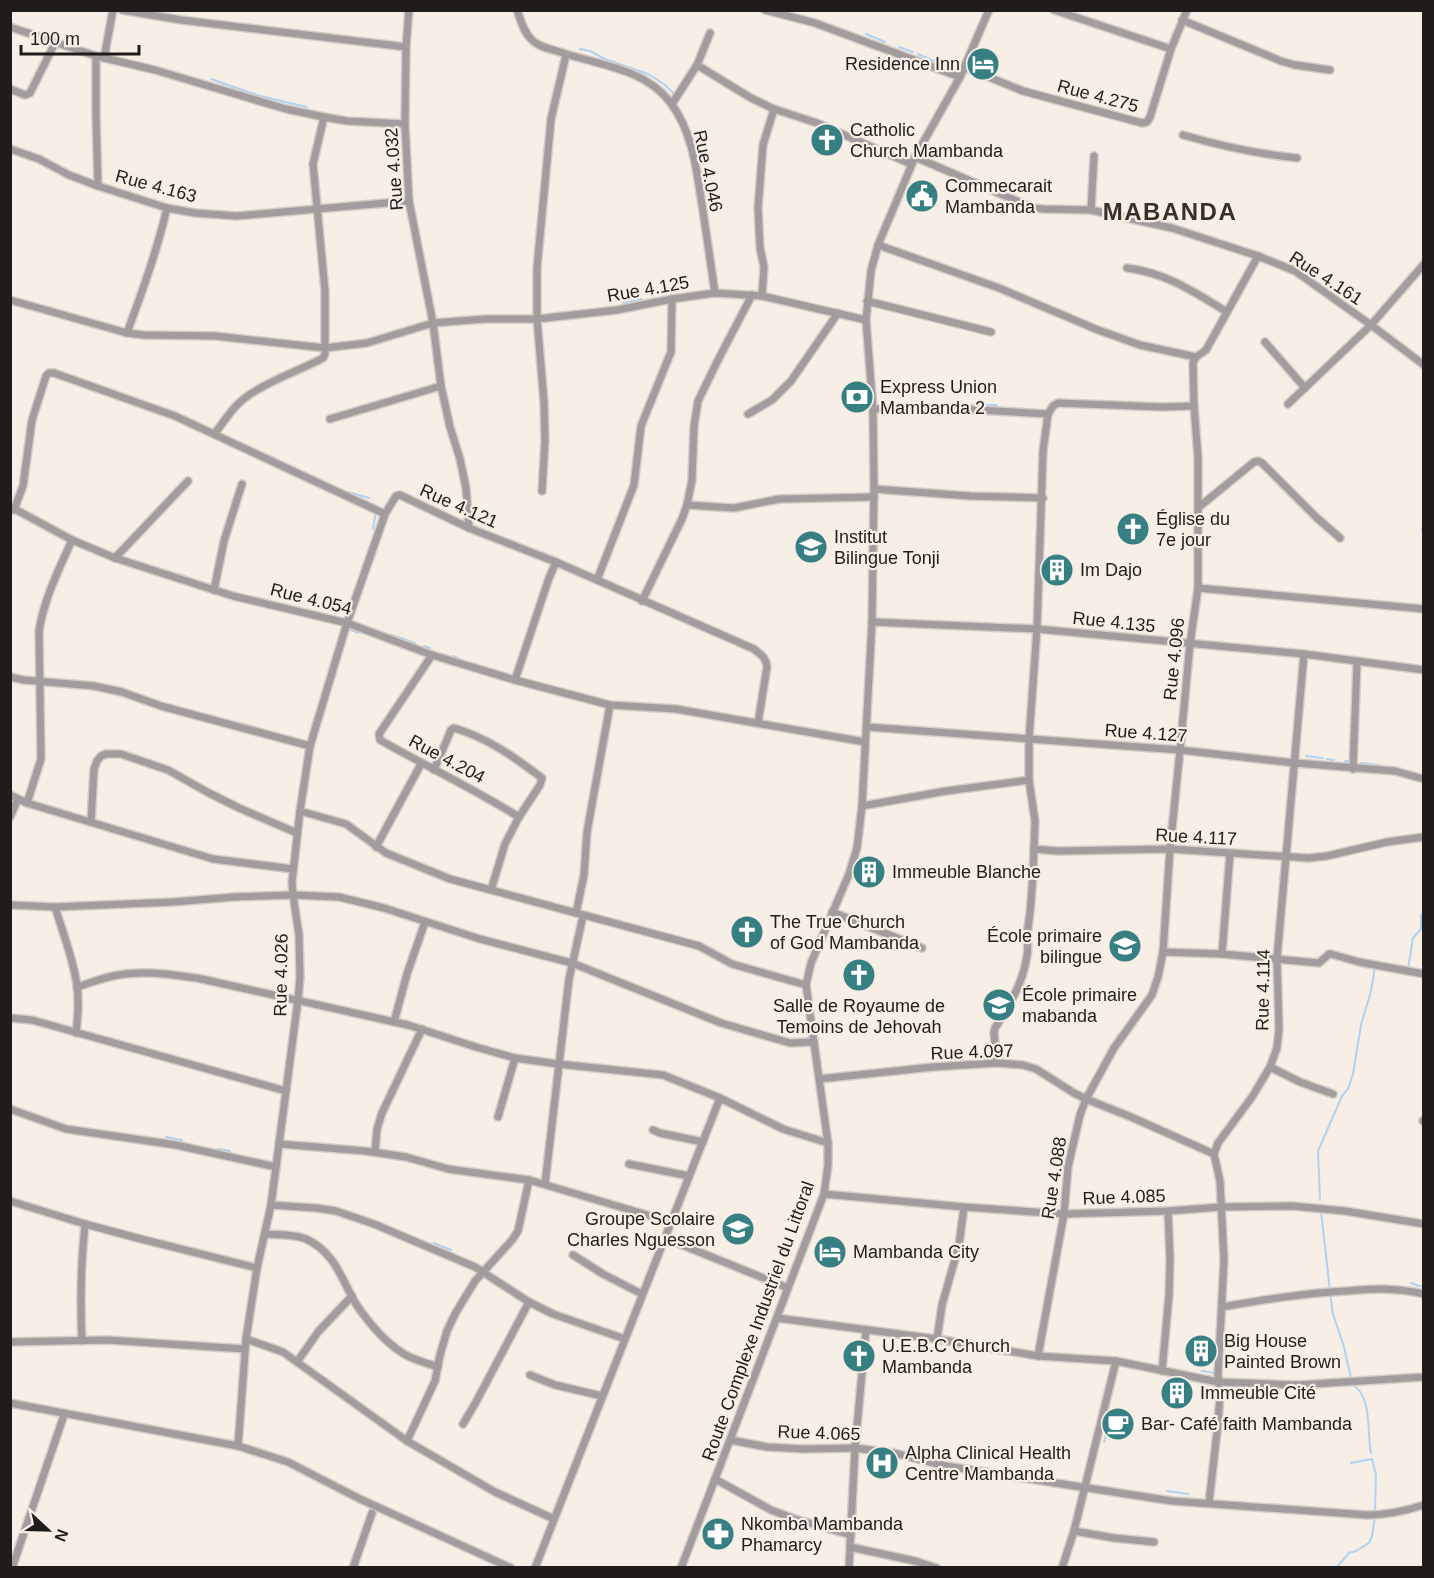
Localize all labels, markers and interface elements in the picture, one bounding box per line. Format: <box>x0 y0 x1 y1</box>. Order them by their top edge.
scale bar <box>21 18 140 56</box>
text: 100 m <box>30 29 80 49</box>
hotel icon: Residence Inn <box>965 46 1001 82</box>
place label: Residence Inn <box>845 54 960 74</box>
street label: Rue 4.275 <box>1055 76 1141 116</box>
place label: Catholic Church Mambanda <box>850 120 1004 161</box>
church icon: Catholic Church Mambanda <box>809 122 845 158</box>
street label: Rue 4.032 <box>381 127 407 211</box>
street label: Rue 4.046 <box>690 128 726 214</box>
street label: Rue 4.163 <box>113 166 199 206</box>
place label: Commecarait Mambanda <box>945 176 1052 217</box>
public building icon: Commecarait Mambanda <box>904 178 940 214</box>
district label: MABANDA <box>1103 198 1237 225</box>
street label: Rue 4.161 <box>1286 247 1366 309</box>
street label: Rue 4.125 <box>605 272 691 306</box>
place label: Express Union Mambanda 2 <box>880 377 997 418</box>
bank icon: Express Union Mambanda 2 <box>839 379 875 415</box>
street label: Rue 4.121 <box>417 480 501 532</box>
place label: Église du 7e jour <box>1156 509 1230 550</box>
church icon: Église du 7e jour <box>1115 511 1151 547</box>
place label: Institut Bilingue Tonji <box>834 527 940 568</box>
school or university icon: Institut Bilingue Tonji <box>793 529 829 565</box>
building icon: Im Dajo <box>1039 552 1075 588</box>
place label: Im Dajo <box>1080 560 1142 580</box>
street label: Rue 4.054 <box>268 579 354 619</box>
street label: Rue 4.135 <box>1072 608 1156 636</box>
street label: Rue 4.096 <box>1160 617 1188 701</box>
street label: Rue 4.127 <box>1104 720 1188 746</box>
street label: Rue 4.204 <box>406 731 488 787</box>
street label: Rue 4.117 <box>1155 825 1237 849</box>
building icon: Immeuble Blanche <box>851 854 887 890</box>
place label: Immeuble Blanche <box>892 862 1041 882</box>
place label: The True Church of God Mambanda <box>770 912 920 953</box>
church icon: The True Church of God Mambanda <box>729 914 765 950</box>
place label: École primaire bilingue <box>987 926 1102 967</box>
school or university icon: École primaire bilingue <box>1107 928 1143 964</box>
street label: Rue 4.026 <box>270 933 292 1017</box>
street label: Rue 4.114 <box>1252 949 1274 1031</box>
church icon: Salle de Royaume de Temoins de Jehovah <box>841 957 877 993</box>
place label: École primaire mabanda <box>1022 985 1137 1026</box>
school or university icon: École primaire mabanda <box>981 987 1017 1023</box>
place label: Salle de Royaume de Temoins de Jehovah <box>773 996 945 1037</box>
street label: Rue 4.097 <box>930 1041 1014 1063</box>
street label: Rue 4.088 <box>1038 1135 1070 1221</box>
street label: Route Complexe Industriel du Littoral <box>698 1178 818 1464</box>
street label: Rue 4.085 <box>1082 1186 1166 1208</box>
place label: Groupe Scolaire Charles Nguesson <box>567 1209 715 1250</box>
school or university icon: Groupe Scolaire Charles Nguesson <box>720 1211 756 1247</box>
hotel icon: Mambanda City <box>812 1234 848 1270</box>
place label: Mambanda City <box>853 1242 979 1262</box>
place label: Big House Painted Brown <box>1224 1331 1341 1372</box>
building icon: Big House Painted Brown <box>1183 1333 1219 1369</box>
place label: U.E.B.C Church Mambanda <box>882 1336 1010 1377</box>
church icon: U.E.B.C Church Mambanda <box>841 1338 877 1374</box>
building icon: Immeuble Cité <box>1159 1375 1195 1411</box>
place label: Immeuble Cité <box>1200 1383 1316 1403</box>
cafe icon: Bar- Café faith Mambanda <box>1100 1406 1136 1442</box>
place label: Bar- Café faith Mambanda <box>1141 1414 1353 1434</box>
street label: Rue 4.065 <box>777 1422 861 1444</box>
place label: Alpha Clinical Health Centre Mambanda <box>905 1443 1071 1484</box>
hospital icon: Alpha Clinical Health Centre Mambanda <box>864 1445 900 1481</box>
north arrow <box>18 1500 78 1560</box>
place label: Nkomba Mambanda Phamarcy <box>741 1514 904 1555</box>
pharmacy icon: Nkomba Mambanda Phamarcy <box>700 1516 736 1552</box>
text: N <box>51 1527 71 1544</box>

